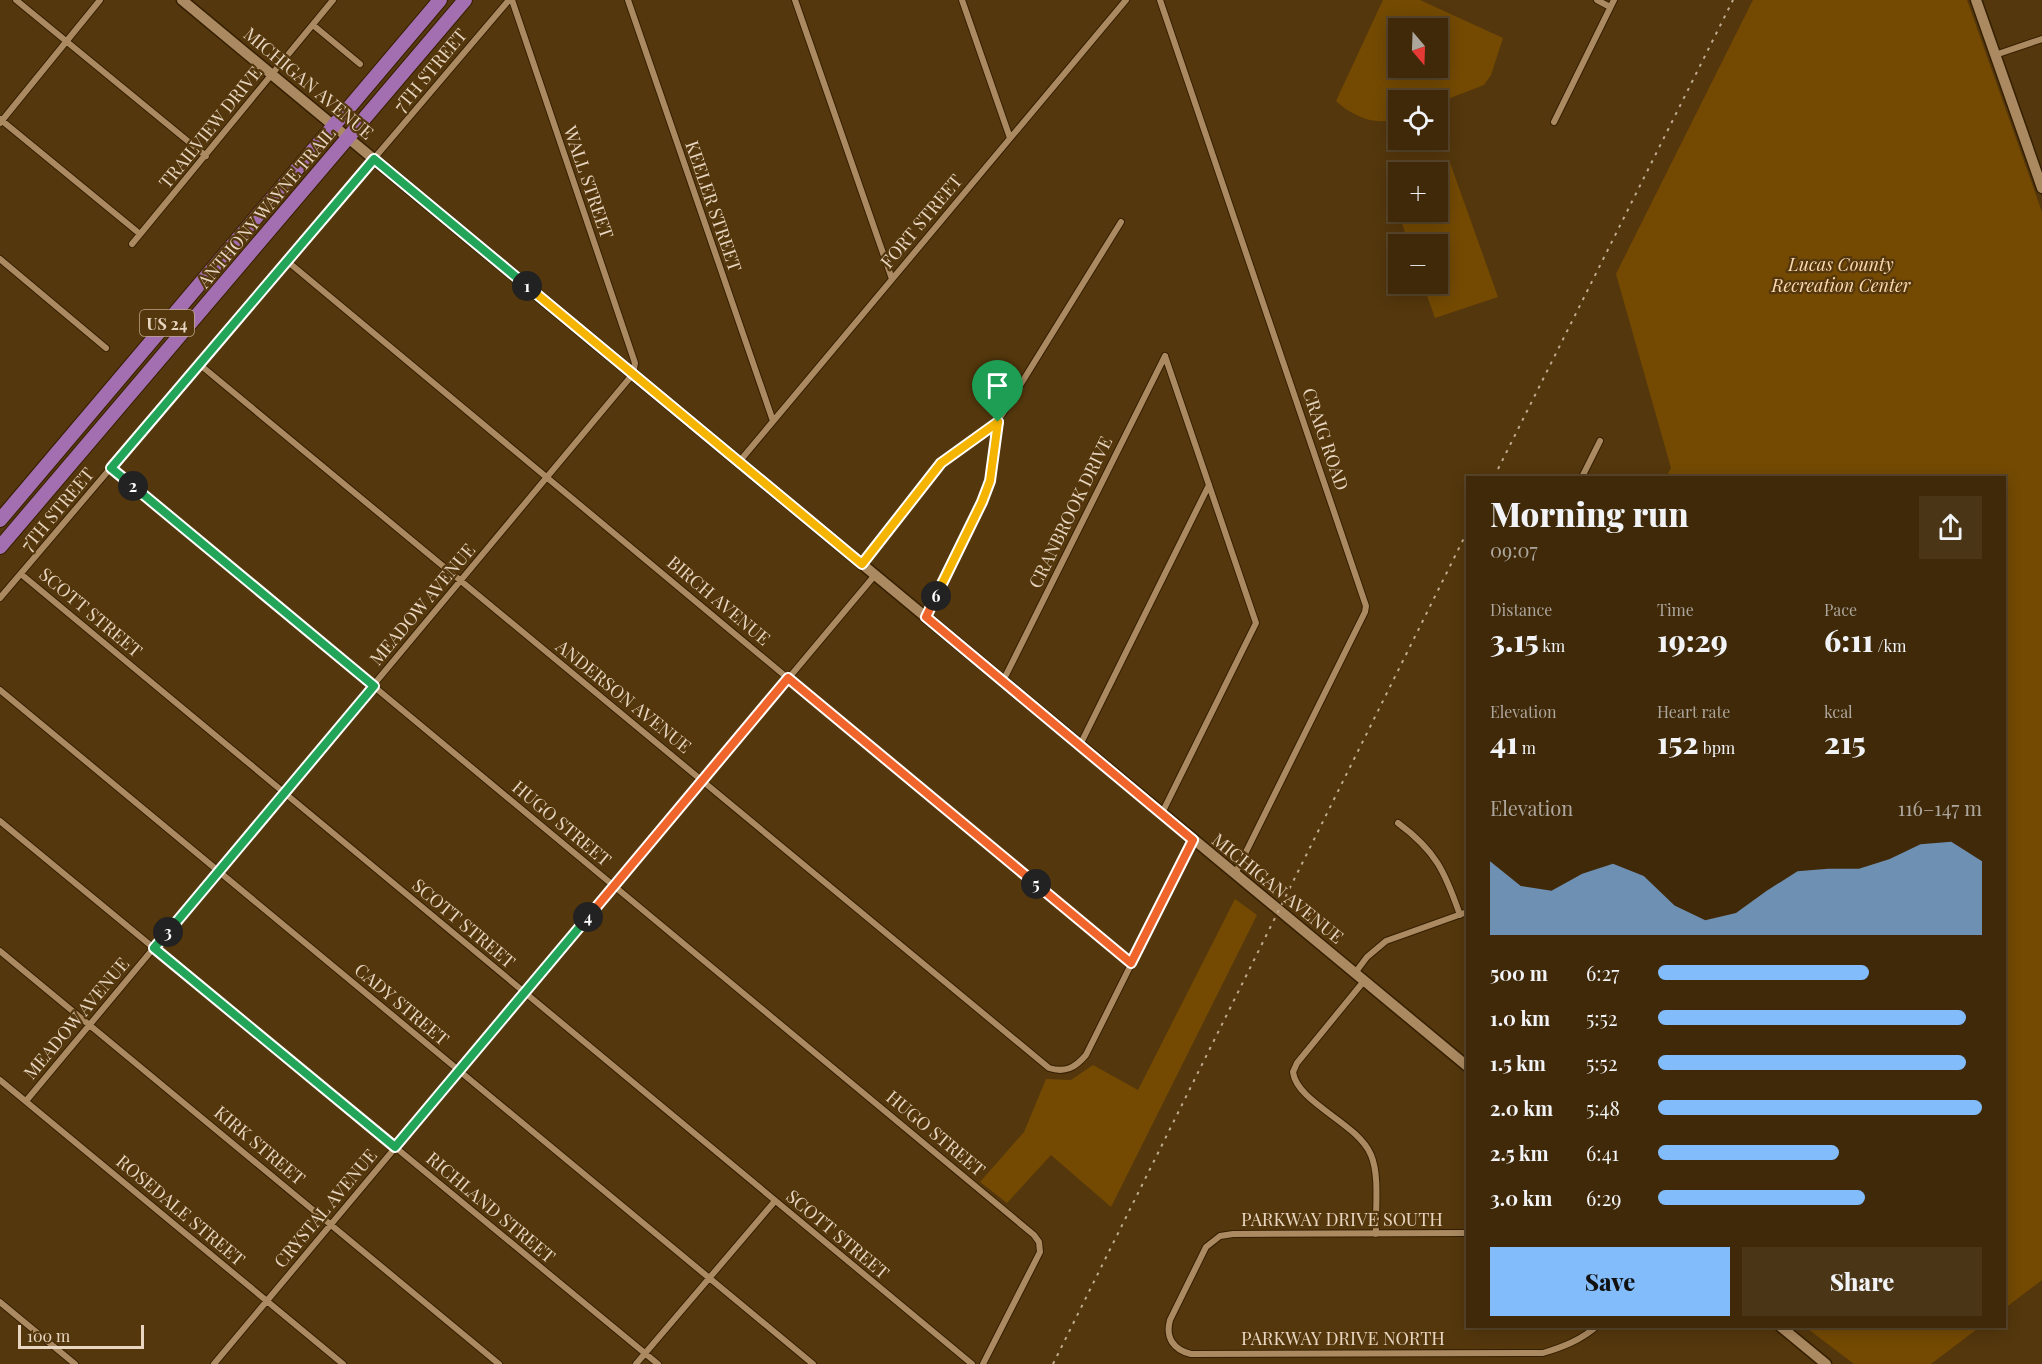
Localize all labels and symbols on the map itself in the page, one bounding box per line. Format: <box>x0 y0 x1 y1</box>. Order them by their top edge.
north arrow <box>1388 18 1448 78</box>
street label: MICHIGAN AVENUE <box>239 22 379 144</box>
street label: 7TH STREET <box>388 23 472 117</box>
street label: TRAILVIEW DRIVE <box>153 61 267 193</box>
street label: ANTHONY WAYNE TRAIL <box>191 121 341 293</box>
street label: WALL STREET <box>558 122 619 241</box>
street label: KEELER STREET <box>680 137 748 275</box>
street label: FORT STREET <box>875 169 967 273</box>
park label: Lucas County Recreation Center <box>1771 252 1912 297</box>
pin: 1 <box>512 271 542 301</box>
road number: US 24 <box>140 310 194 336</box>
pin <box>972 360 1023 422</box>
street label: CRAIG ROAD <box>1297 385 1355 493</box>
street label: CRANBROOK DRIVE <box>1023 432 1117 592</box>
street label: 7TH STREET <box>15 462 99 556</box>
pin: 2 <box>118 471 148 501</box>
street label: MEADOW AVENUE <box>364 538 480 670</box>
street label: BIRCH AVENUE <box>662 550 776 650</box>
street label: SCOTT STREET <box>34 562 148 662</box>
pin: 6 <box>921 581 951 611</box>
street label: ANDERSON AVENUE <box>551 633 697 758</box>
street label: HUGO STREET <box>508 775 616 871</box>
street label: MICHIGAN AVENUE <box>1207 828 1349 948</box>
pin: 5 <box>1021 869 1051 899</box>
street label: SCOTT STREET <box>407 873 521 973</box>
pin: 4 <box>573 902 603 932</box>
pin: 3 <box>153 917 183 947</box>
street label: MEADOW AVENUE <box>18 952 134 1084</box>
street label: CADY STREET <box>350 957 454 1051</box>
street label: HUGO STREET <box>882 1085 990 1181</box>
street label: KIRK STREET <box>210 1100 310 1190</box>
street label: CRYSTAL AVENUE <box>268 1144 382 1272</box>
street label: RICHLAND STREET <box>422 1146 560 1268</box>
street label: ROSEDALE STREET <box>112 1149 250 1271</box>
street label: SCOTT STREET <box>781 1184 895 1284</box>
street label: PARKWAY DRIVE SOUTH <box>1241 1207 1443 1231</box>
scale bar <box>18 1322 144 1350</box>
street label: PARKWAY DRIVE NORTH <box>1241 1326 1445 1350</box>

